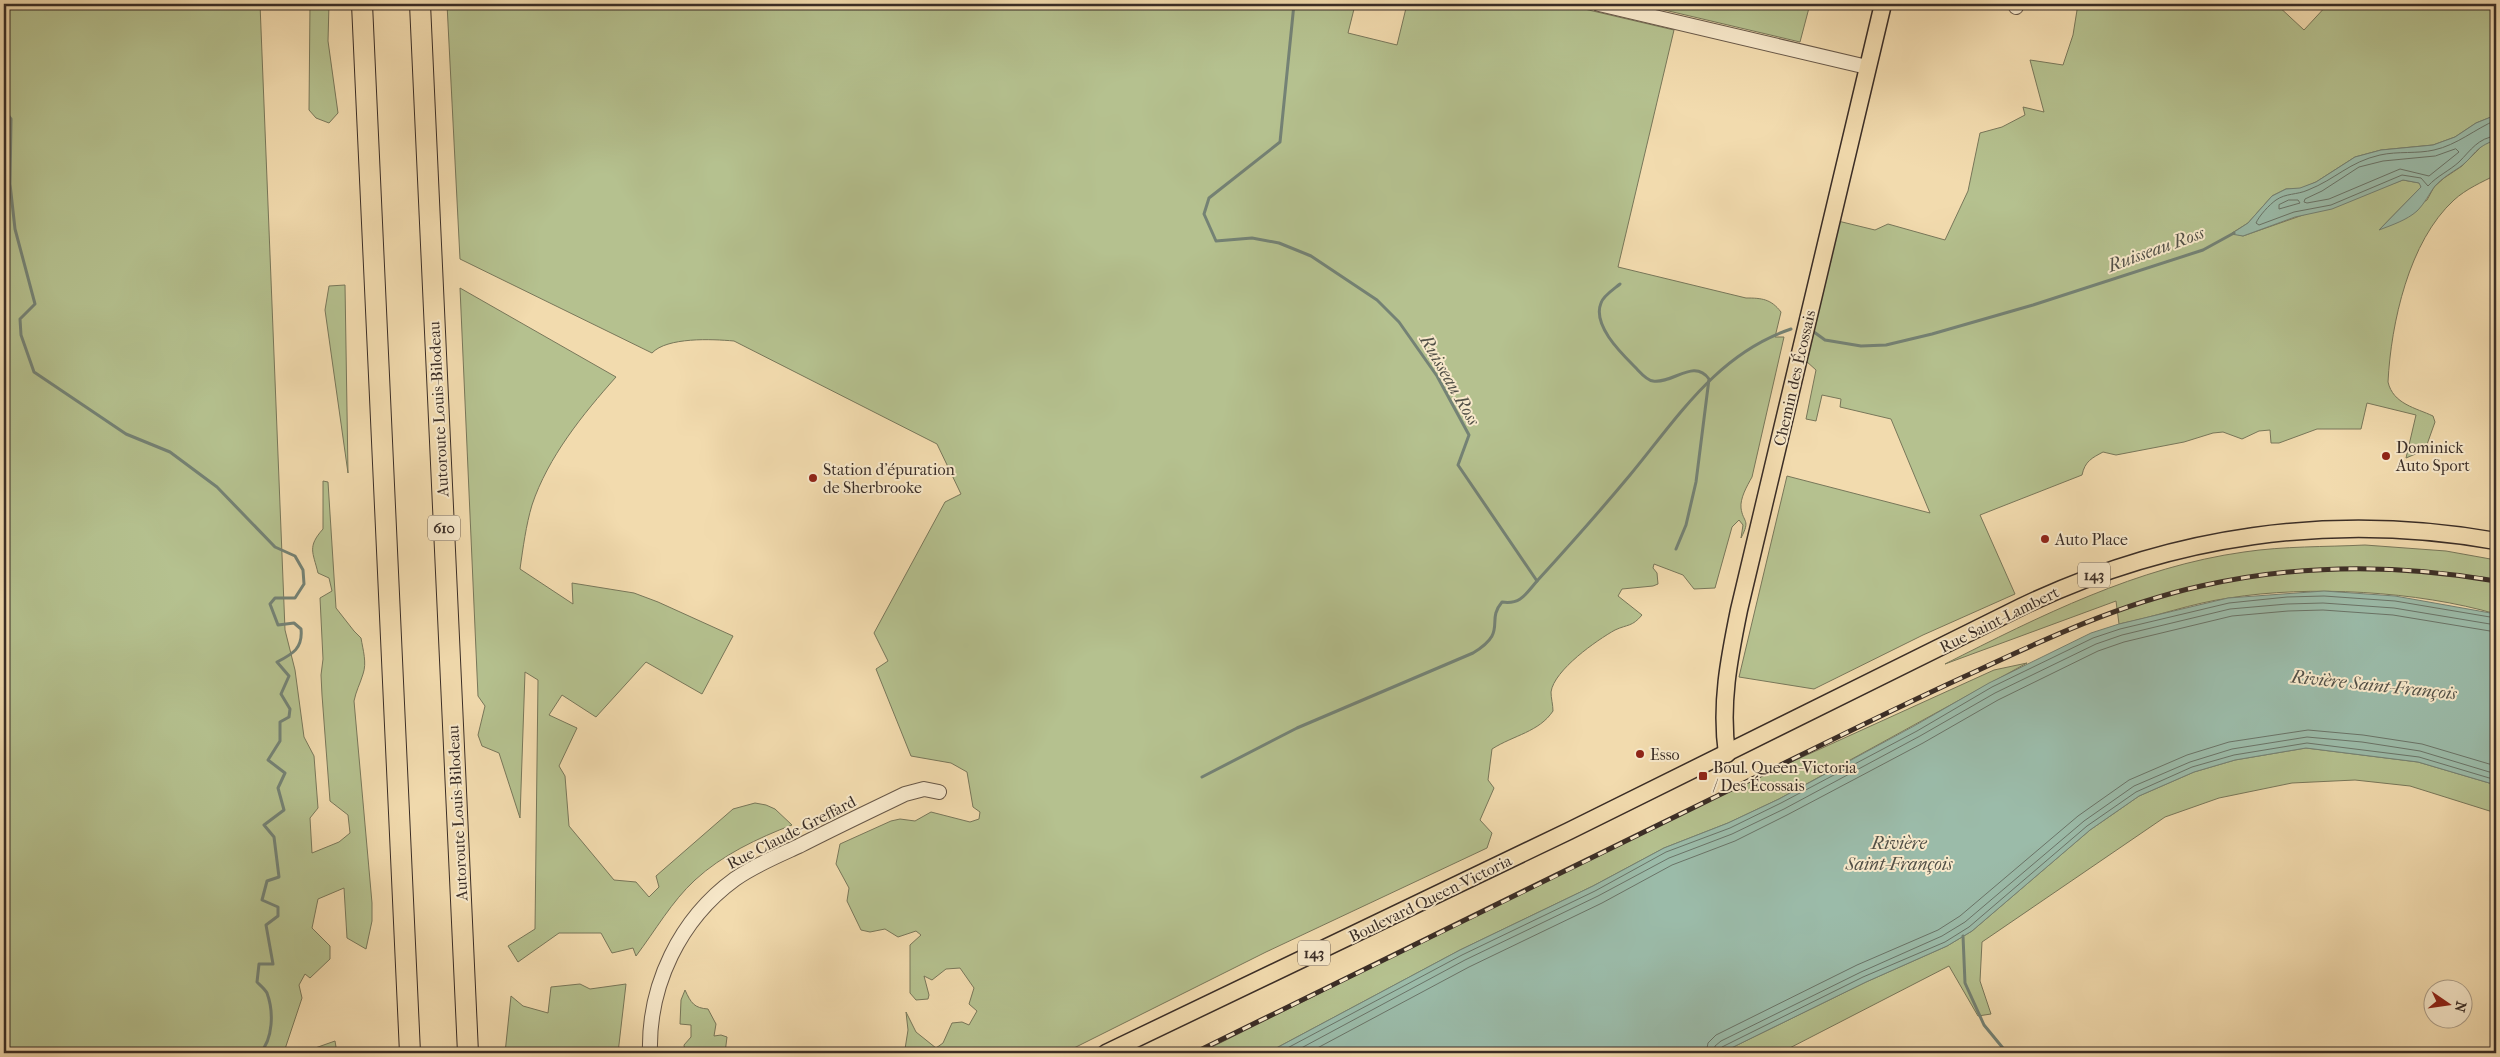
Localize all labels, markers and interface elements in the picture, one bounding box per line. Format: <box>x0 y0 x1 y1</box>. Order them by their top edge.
water label: Ruisseau Ross <box>2104 222 2208 277</box>
street label: Chemin des Écossais <box>1769 308 1819 448</box>
street label: Autoroute Louis-Bilodeau <box>424 321 453 498</box>
water label: Ruisseau Ross <box>1415 330 1484 430</box>
place label: Dominick Auto Sport <box>2395 438 2470 475</box>
marker: Dominick Auto Sport <box>2380 450 2392 462</box>
place label: Station d'épuration de Sherbrooke <box>823 460 955 497</box>
marker: Station d'épuration de Sherbrooke <box>807 472 819 484</box>
road number: 610 <box>428 516 460 540</box>
place label: Auto Place <box>2054 530 2128 549</box>
marker: Auto Place <box>2039 533 2051 545</box>
road number: 143 <box>2078 562 2110 588</box>
street label: Rue Saint-Lambert <box>1936 582 2062 657</box>
water label: Rivière Saint-François <box>2289 666 2458 705</box>
street label: Autoroute Louis-Bilodeau <box>443 725 472 902</box>
place label: Esso <box>1650 745 1680 764</box>
marker: Esso <box>1634 748 1646 760</box>
place label: Boul. Queen-Victoria / Des Écossais <box>1712 758 1857 795</box>
marker: Boul. Queen-Victoria / Des Écossais <box>1697 770 1709 782</box>
street label: Rue Claude-Greffard <box>724 792 859 873</box>
water label: Rivière Saint-François <box>1845 833 1953 875</box>
street label: Boulevard Queen-Victoria <box>1346 850 1515 946</box>
road number: 143 <box>1298 940 1330 966</box>
north arrow <box>2422 980 2472 1030</box>
text: N <box>2451 1000 2470 1014</box>

